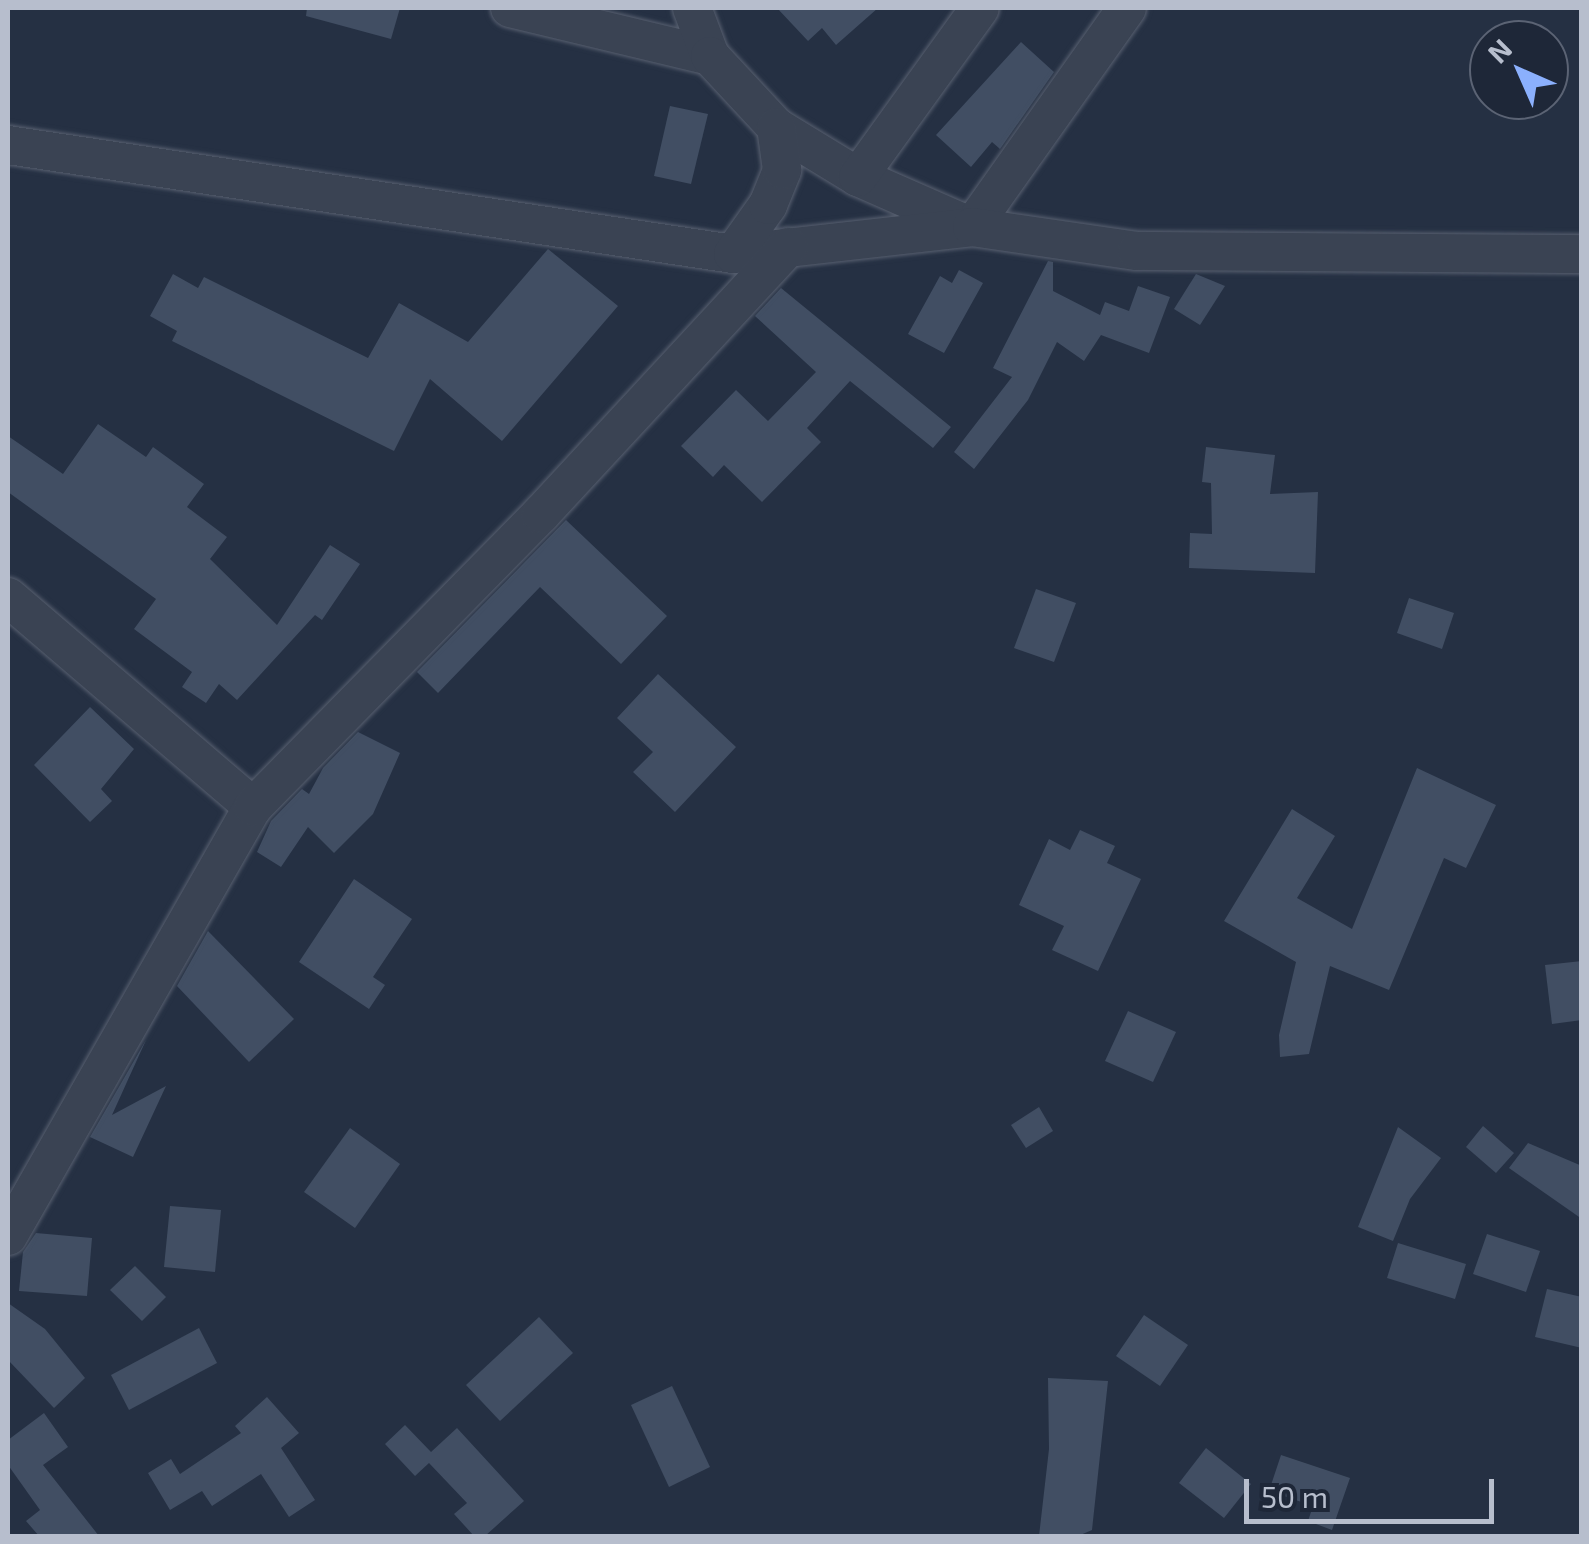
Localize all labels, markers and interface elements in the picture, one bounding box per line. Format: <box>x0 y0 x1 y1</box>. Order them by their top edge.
north arrow <box>1469 20 1569 120</box>
text: N <box>1480 31 1518 69</box>
scale bar <box>1249 1459 1499 1521</box>
text: 50 m <box>1261 1478 1328 1514</box>

